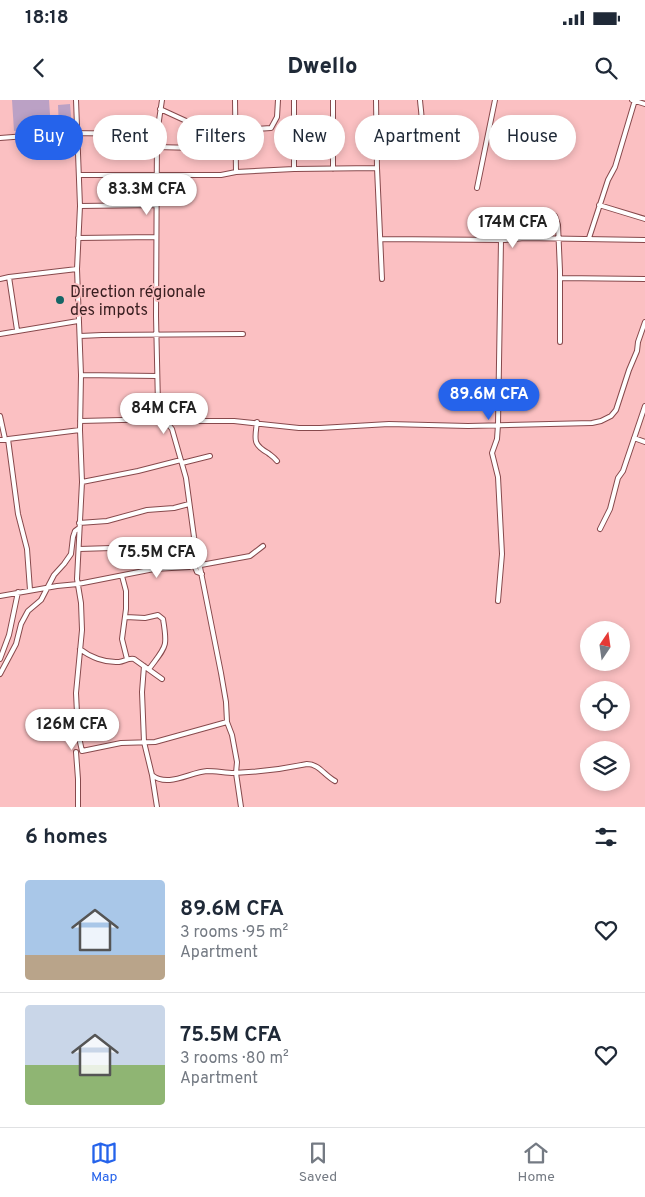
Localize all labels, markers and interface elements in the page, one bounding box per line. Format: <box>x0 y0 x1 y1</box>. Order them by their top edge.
text: 18:18 <box>25 6 69 30</box>
icon: back <box>25 54 53 82</box>
text: Dwello <box>287 54 358 81</box>
icon: search <box>592 54 620 82</box>
chip: Buy <box>15 115 83 160</box>
chip: Rent <box>93 115 167 160</box>
chip: Filters <box>177 115 264 160</box>
chip: New <box>274 115 345 160</box>
chip: Apartment <box>355 115 479 160</box>
chip: House <box>489 115 576 160</box>
pin: 83.3M CFA <box>90 174 204 216</box>
text: 83.3M CFA <box>108 180 186 200</box>
pin: 174M CFA <box>461 206 565 249</box>
text: 174M CFA <box>478 213 548 233</box>
place label: Direction régionale des impots <box>70 283 206 321</box>
marker: Direction régionale des impots <box>54 294 66 306</box>
pin: 89.6M CFA <box>432 378 546 421</box>
text: 89.6M CFA <box>449 385 529 405</box>
pin: 84M CFA <box>118 392 210 435</box>
text: 84M CFA <box>131 399 197 419</box>
pin: 75.5M CFA <box>100 536 214 579</box>
text: 75.5M CFA <box>118 543 196 563</box>
north arrow <box>580 621 630 671</box>
map controls <box>580 621 630 791</box>
button: locate <box>580 681 630 731</box>
pin: 126M CFA <box>20 708 124 751</box>
text: 126M CFA <box>36 715 108 735</box>
button: layers <box>580 741 630 791</box>
icon: filters <box>592 823 620 851</box>
text: 6 homes <box>25 824 108 851</box>
text: 89.6M CFA <box>180 896 284 923</box>
icon: home <box>65 900 125 960</box>
icon: heart <box>592 916 620 944</box>
text: 3 rooms · 95 m² <box>180 923 288 943</box>
text: Apartment <box>180 943 258 963</box>
text: 75.5M CFA <box>180 1022 282 1049</box>
icon: home <box>65 1025 125 1085</box>
icon: heart <box>592 1041 620 1069</box>
text: 3 rooms · 80 m² <box>180 1049 289 1069</box>
text: Apartment <box>180 1069 258 1089</box>
tab: Map <box>90 1139 118 1186</box>
tab: Saved <box>299 1139 337 1186</box>
tab: Home <box>518 1139 555 1186</box>

